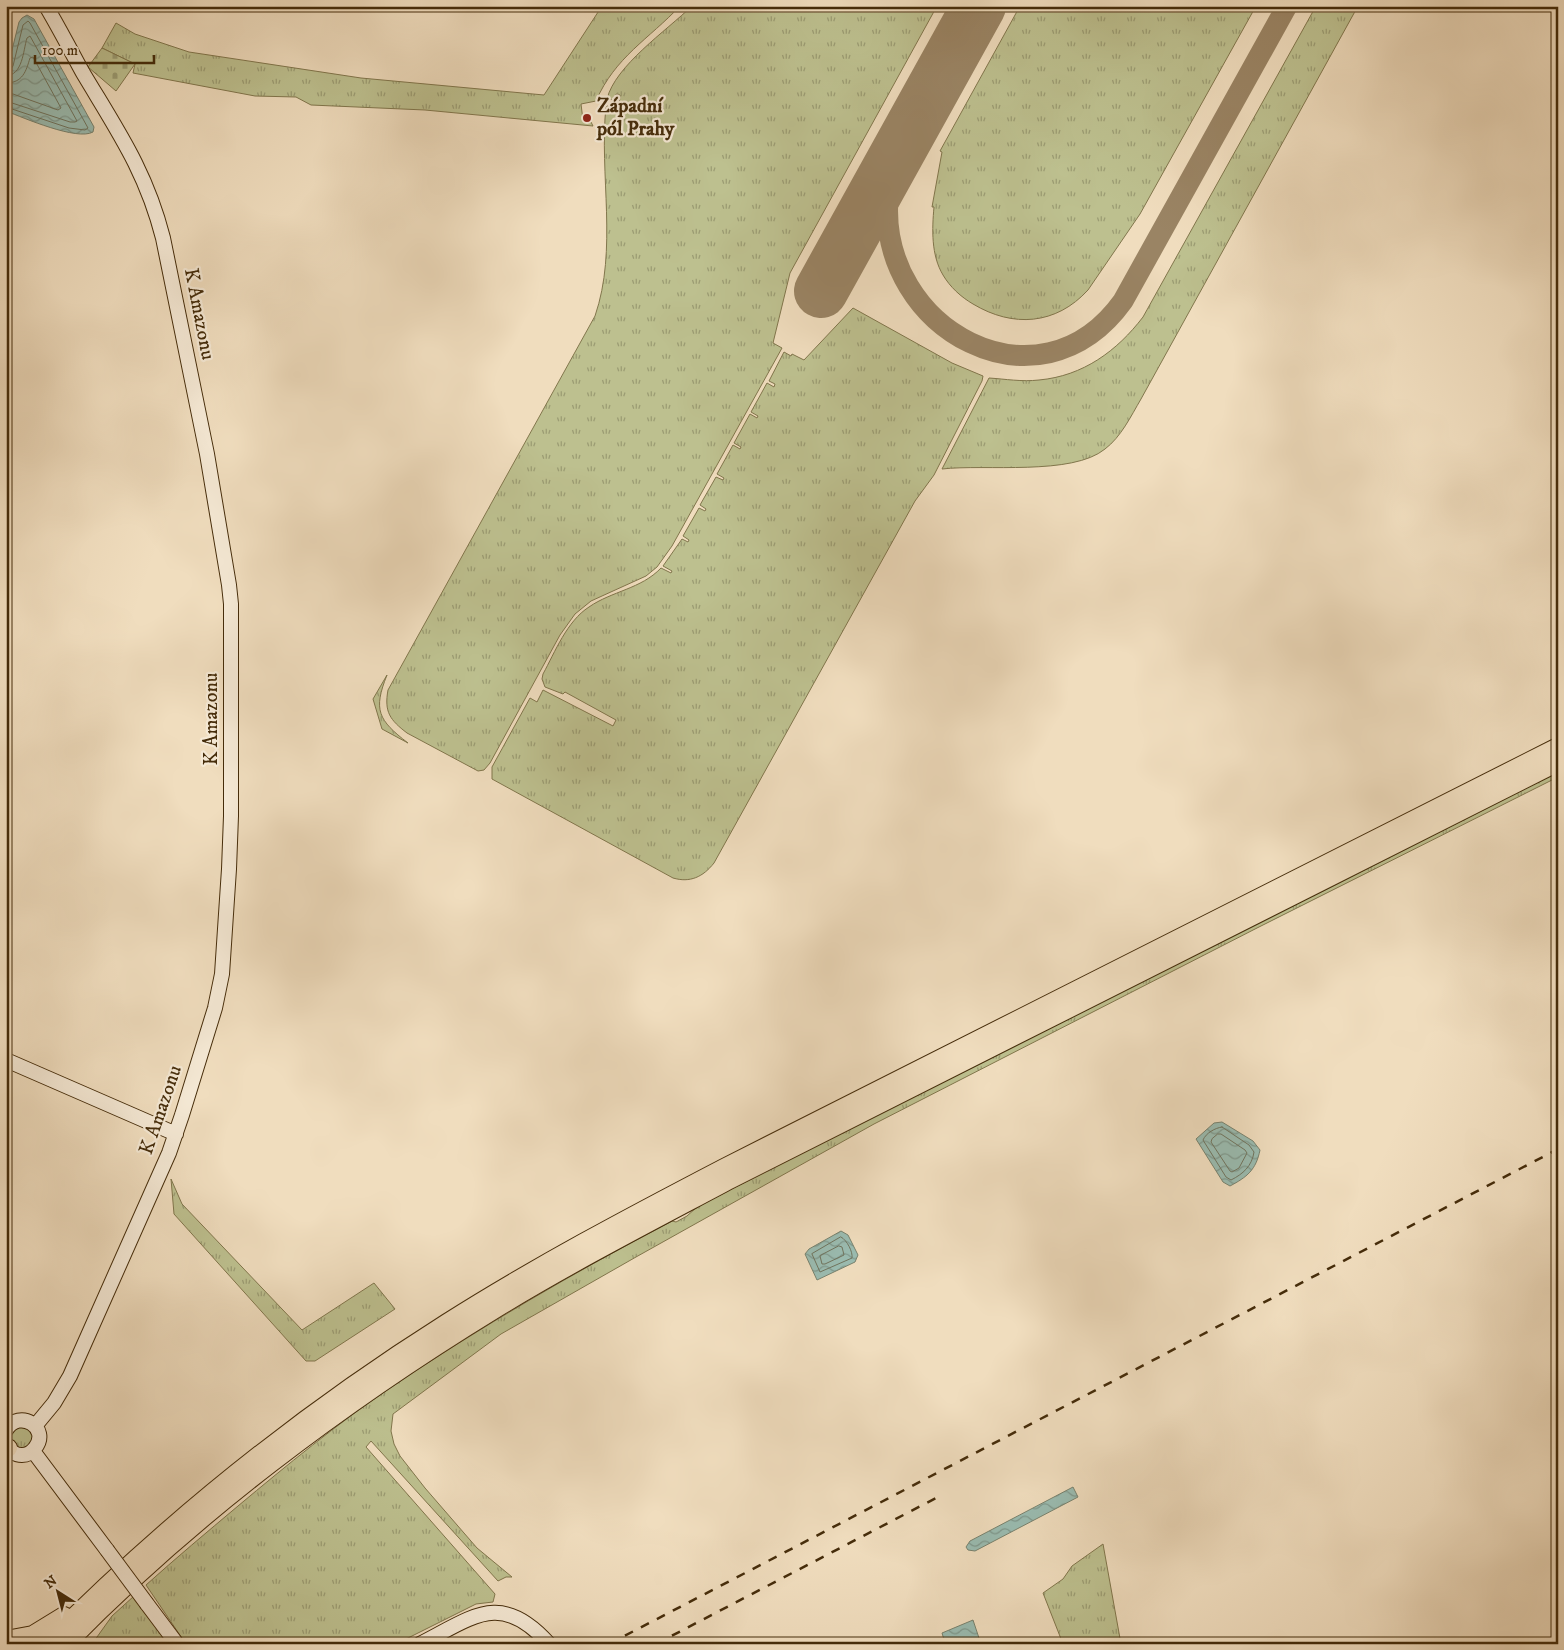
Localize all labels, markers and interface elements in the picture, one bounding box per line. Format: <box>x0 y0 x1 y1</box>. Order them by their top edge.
scale bar <box>35 32 154 64</box>
text: 100 m <box>42 41 78 60</box>
place label: Západní pól Prahy <box>596 94 675 142</box>
marker: Západní pól Prahy <box>581 112 593 124</box>
street label: K Amazonu <box>178 266 220 362</box>
street label: K Amazonu <box>199 672 224 766</box>
street label: K Amazonu <box>134 1062 188 1158</box>
north arrow <box>32 1568 82 1618</box>
text: N <box>41 1571 61 1593</box>

